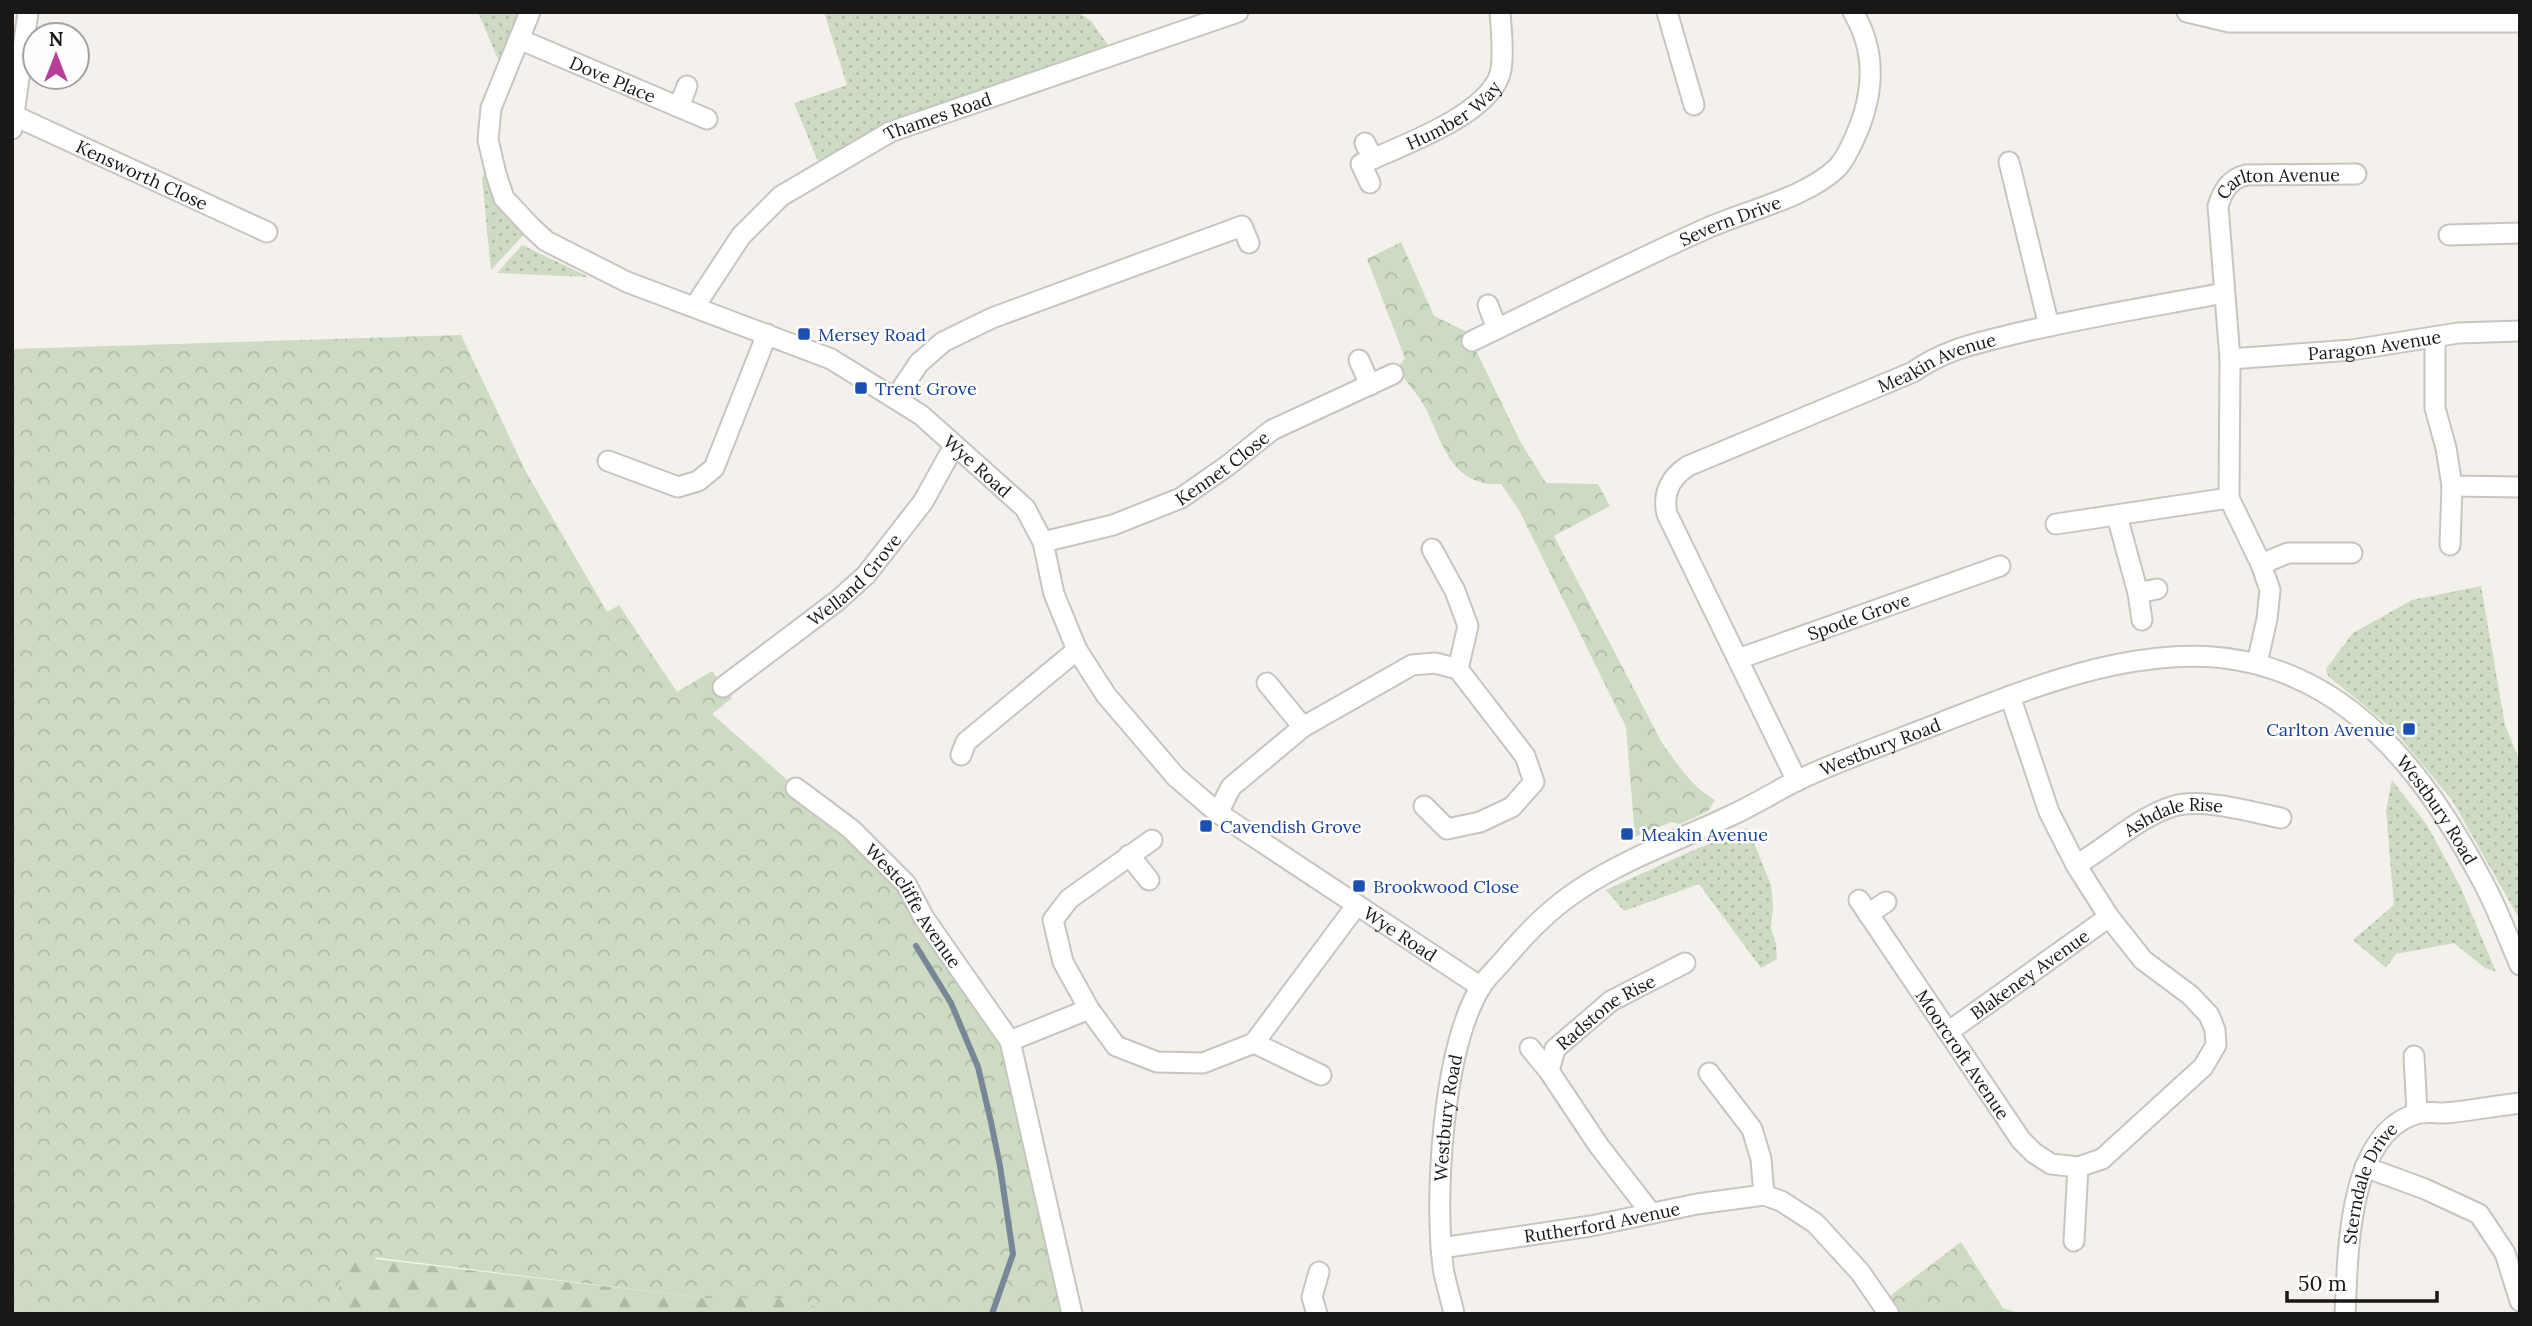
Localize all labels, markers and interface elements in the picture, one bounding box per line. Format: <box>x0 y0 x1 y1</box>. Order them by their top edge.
north arrow <box>21 21 91 91</box>
text: N <box>49 27 64 51</box>
street label: Dove Place <box>566 50 660 108</box>
street label: Humber Way <box>1402 76 1506 154</box>
street label: Thames Road <box>879 86 995 145</box>
street label: Kensworth Close <box>73 134 212 215</box>
street label: Carlton Avenue <box>2211 163 2340 203</box>
street label: Severn Drive <box>1676 190 1784 251</box>
place label: Mersey Road <box>818 323 926 346</box>
street label: Paragon Avenue <box>2307 324 2443 365</box>
marker: Mersey Road <box>796 326 812 342</box>
street label: Meakin Avenue <box>1874 327 1998 397</box>
place label: Trent Grove <box>875 377 977 400</box>
marker: Trent Grove <box>853 380 869 396</box>
street label: Kennet Close <box>1171 425 1274 510</box>
street label: Wye Road <box>939 429 1017 502</box>
street label: Welland Grove <box>803 528 906 631</box>
street label: Spode Grove <box>1804 587 1913 645</box>
street label: Westbury Road <box>1816 712 1944 780</box>
place label: Carlton Avenue <box>2266 718 2395 741</box>
marker: Carlton Avenue <box>2401 721 2417 737</box>
street label: Westbury Road <box>2392 750 2483 869</box>
street label: Ashdale Rise <box>2118 792 2225 842</box>
place label: Cavendish Grove <box>1220 815 1362 838</box>
marker: Cavendish Grove <box>1198 818 1214 834</box>
place label: Meakin Avenue <box>1641 823 1768 846</box>
marker: Meakin Avenue <box>1619 826 1635 842</box>
street label: Westcliffe Avenue <box>860 838 967 972</box>
place label: Brookwood Close <box>1373 875 1520 898</box>
marker: Brookwood Close <box>1351 878 1367 894</box>
street label: Wye Road <box>1359 901 1442 966</box>
street label: Blakeney Avenue <box>1965 924 2093 1024</box>
street label: Radstone Rise <box>1551 969 1659 1055</box>
street label: Moorcroft Avenue <box>1911 985 2015 1124</box>
street label: Westbury Road <box>1429 1052 1467 1182</box>
street label: Sterndale Drive <box>2338 1117 2402 1246</box>
street label: Rutherford Avenue <box>1522 1196 1682 1247</box>
scale bar <box>2287 1260 2438 1304</box>
text: 50 m <box>2298 1270 2347 1297</box>

